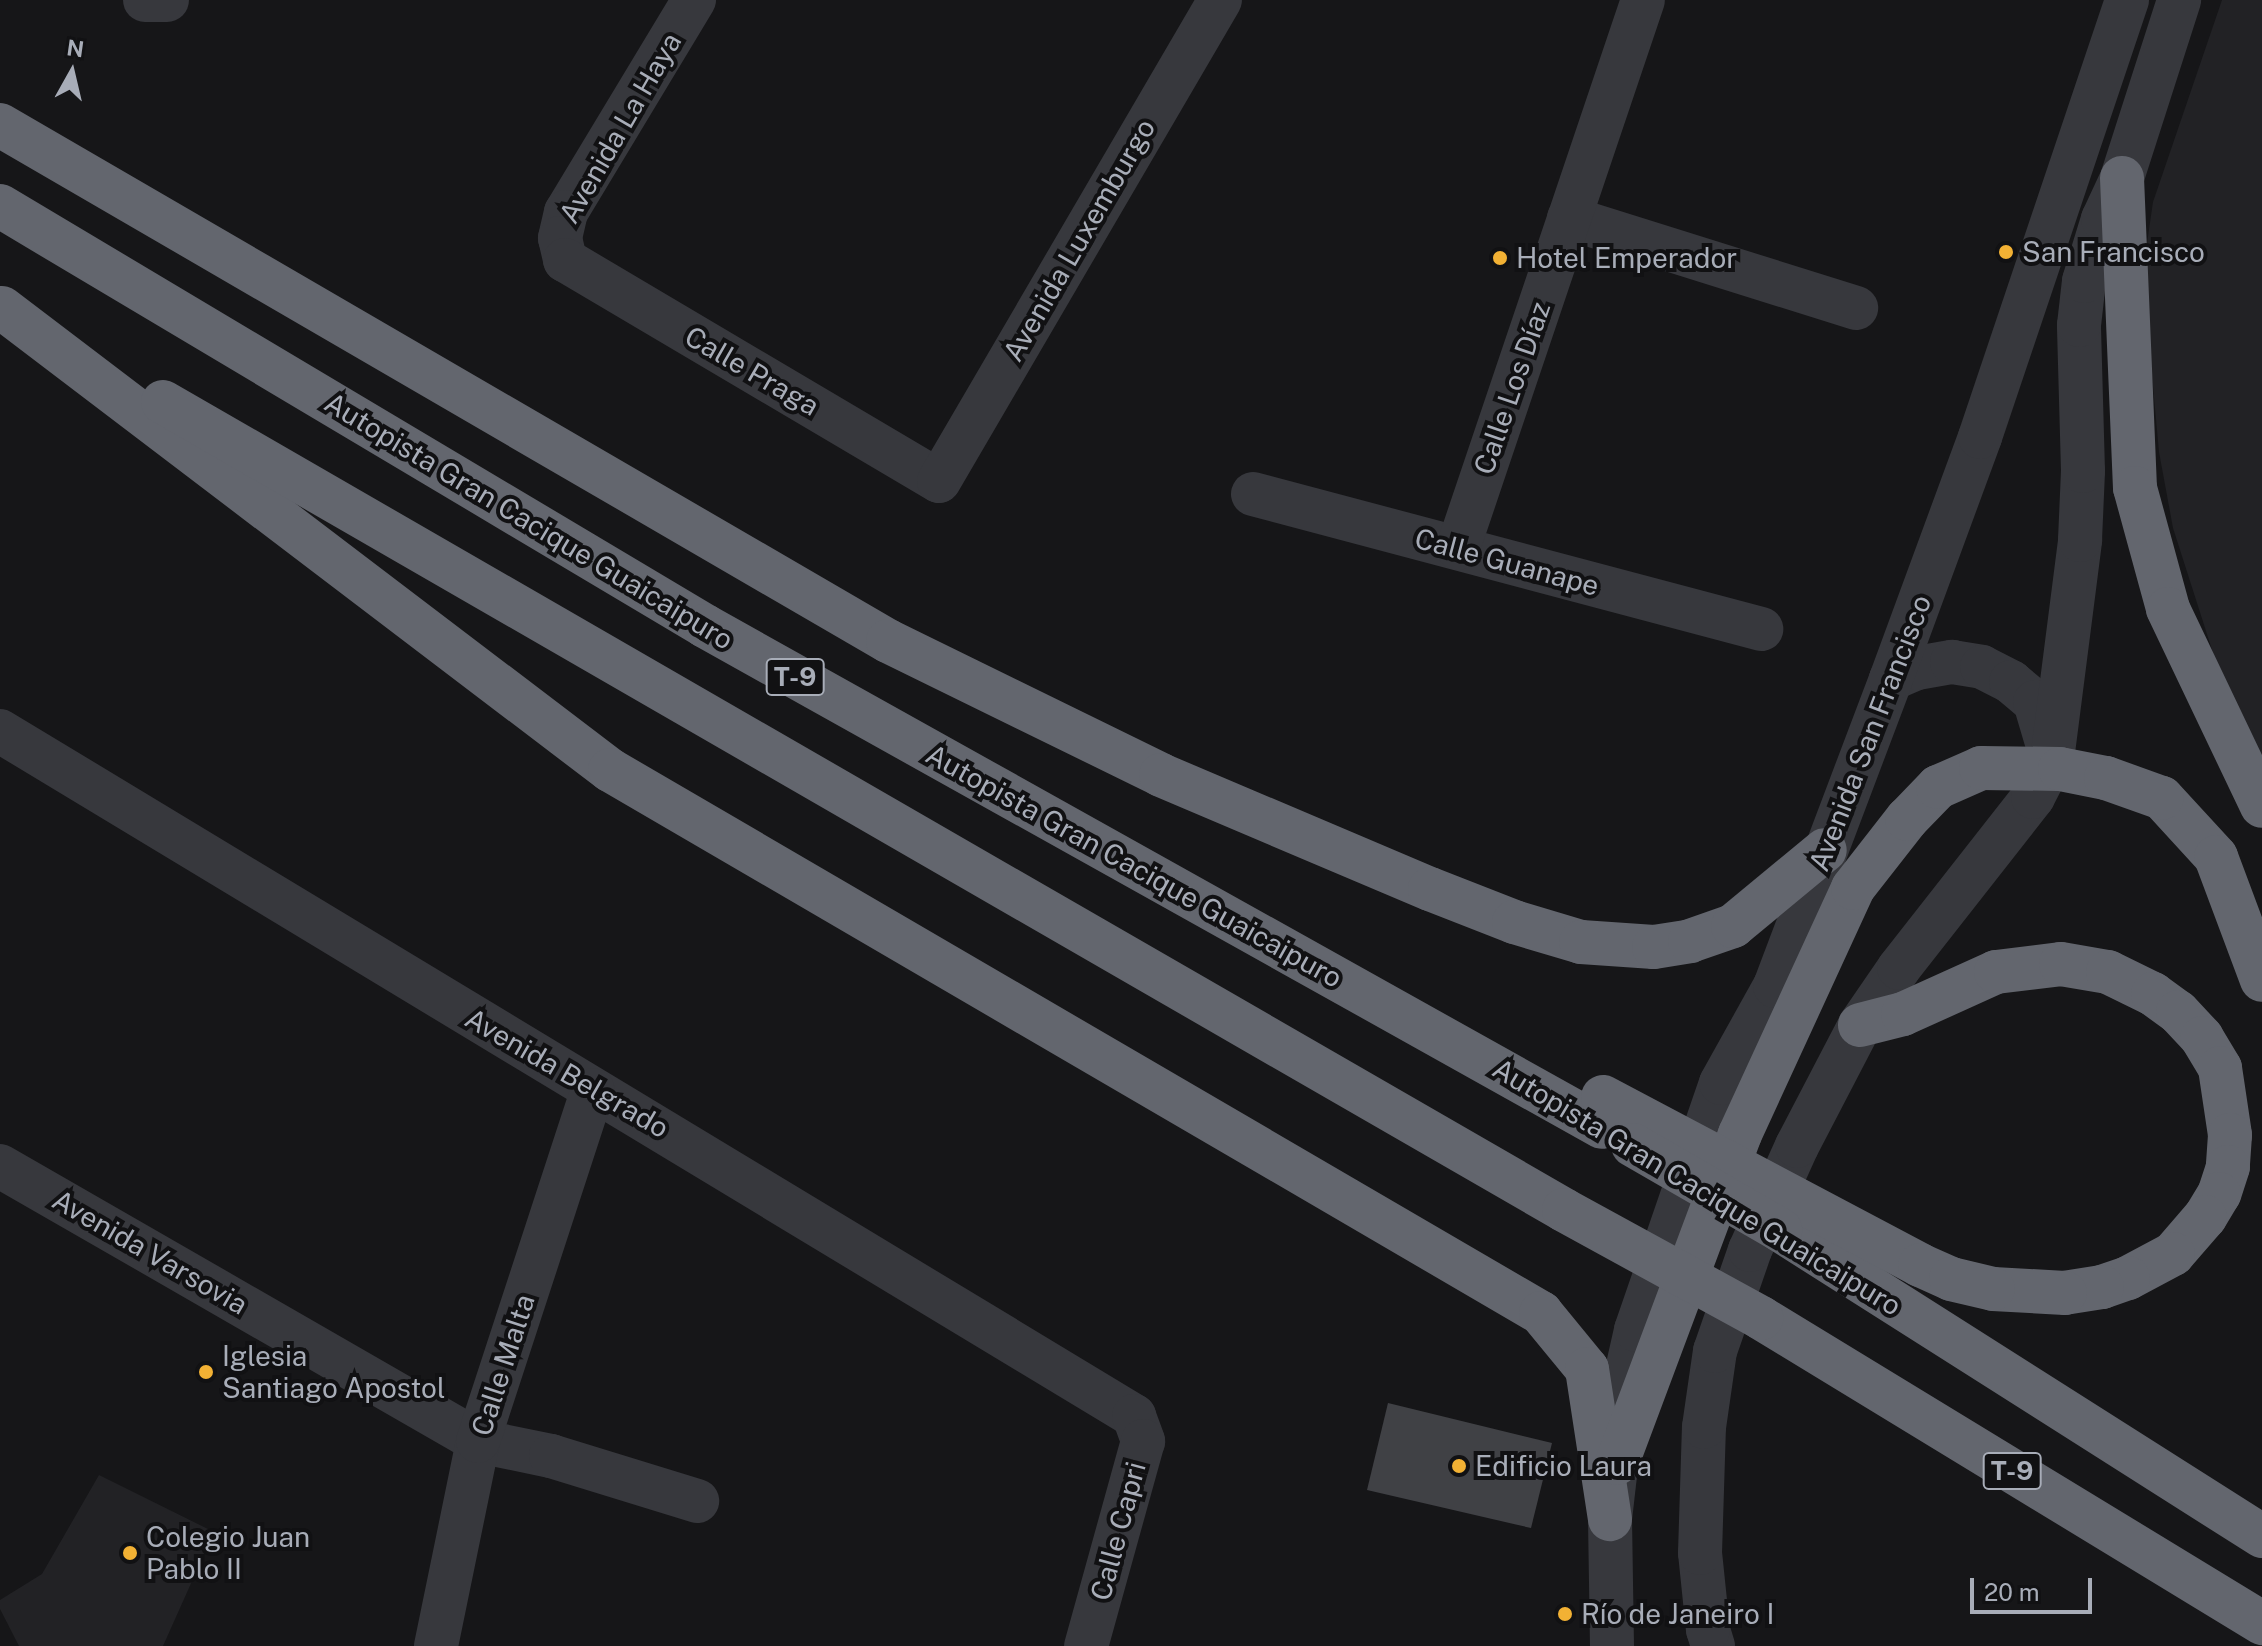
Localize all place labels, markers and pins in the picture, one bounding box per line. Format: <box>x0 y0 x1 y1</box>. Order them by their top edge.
place label: San Francisco <box>2022 235 2205 269</box>
place label: Hotel Emperador <box>1516 241 1737 275</box>
marker: San Francisco <box>1997 243 2015 261</box>
marker: Hotel Emperador <box>1491 249 1509 267</box>
place label: Iglesia Santiago Apostol <box>222 1339 446 1405</box>
marker: Iglesia Santiago Apostol <box>197 1363 215 1381</box>
place label: Edificio Laura <box>1475 1449 1652 1483</box>
marker: Edificio Laura <box>1450 1457 1468 1475</box>
place label: Colegio Juan Pablo II <box>146 1520 310 1586</box>
marker: Colegio Juan Pablo II <box>121 1544 139 1562</box>
place label: Río de Janeiro I <box>1581 1597 1775 1631</box>
marker: Río de Janeiro I <box>1556 1605 1574 1623</box>

